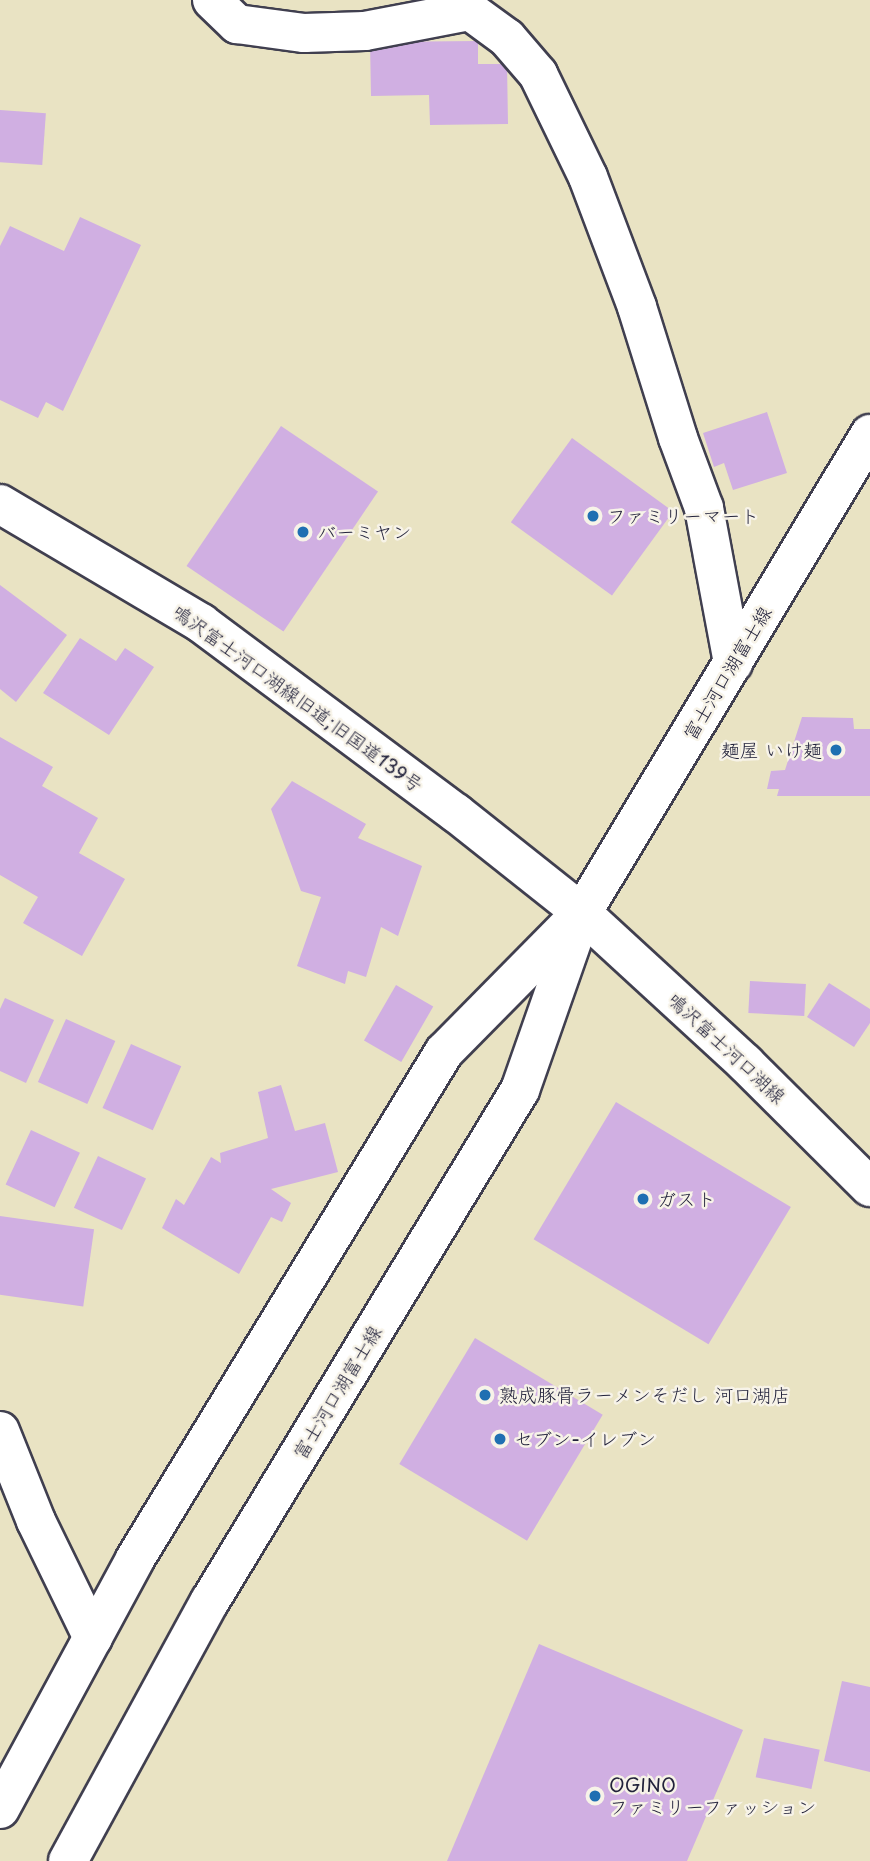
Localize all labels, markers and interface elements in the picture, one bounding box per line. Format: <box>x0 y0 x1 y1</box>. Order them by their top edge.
place label: ファミリーマート <box>607 505 759 527</box>
marker: ファミリーマート <box>585 508 601 524</box>
place label: バーミヤン <box>317 521 412 543</box>
marker: バーミヤン <box>295 524 311 540</box>
street label: 鳴沢富士河口湖線旧道;旧国道139号 <box>169 600 427 796</box>
street label: 富士河口湖富士線 <box>678 602 776 744</box>
place label: 麺屋 いけ麺 <box>721 739 822 761</box>
marker: 麺屋 いけ麺 <box>828 742 844 758</box>
street label: 鳴沢富士河口湖線 <box>664 988 790 1108</box>
place label: ガスト <box>657 1188 714 1210</box>
marker: ガスト <box>635 1191 651 1207</box>
street label: 富士河口湖富士線 <box>288 1321 386 1463</box>
place label: 熟成豚骨ラーメンそだし 河口湖店 <box>499 1384 790 1406</box>
marker: 熟成豚骨ラーメンそだし 河口湖店 <box>477 1387 493 1403</box>
place label: セブン-イレブン <box>514 1428 656 1450</box>
marker: セブン-イレブン <box>492 1431 508 1447</box>
place label: OGINO ファミリーファッション <box>609 1774 818 1818</box>
marker: OGINO ファミリーファッション <box>587 1788 603 1804</box>

